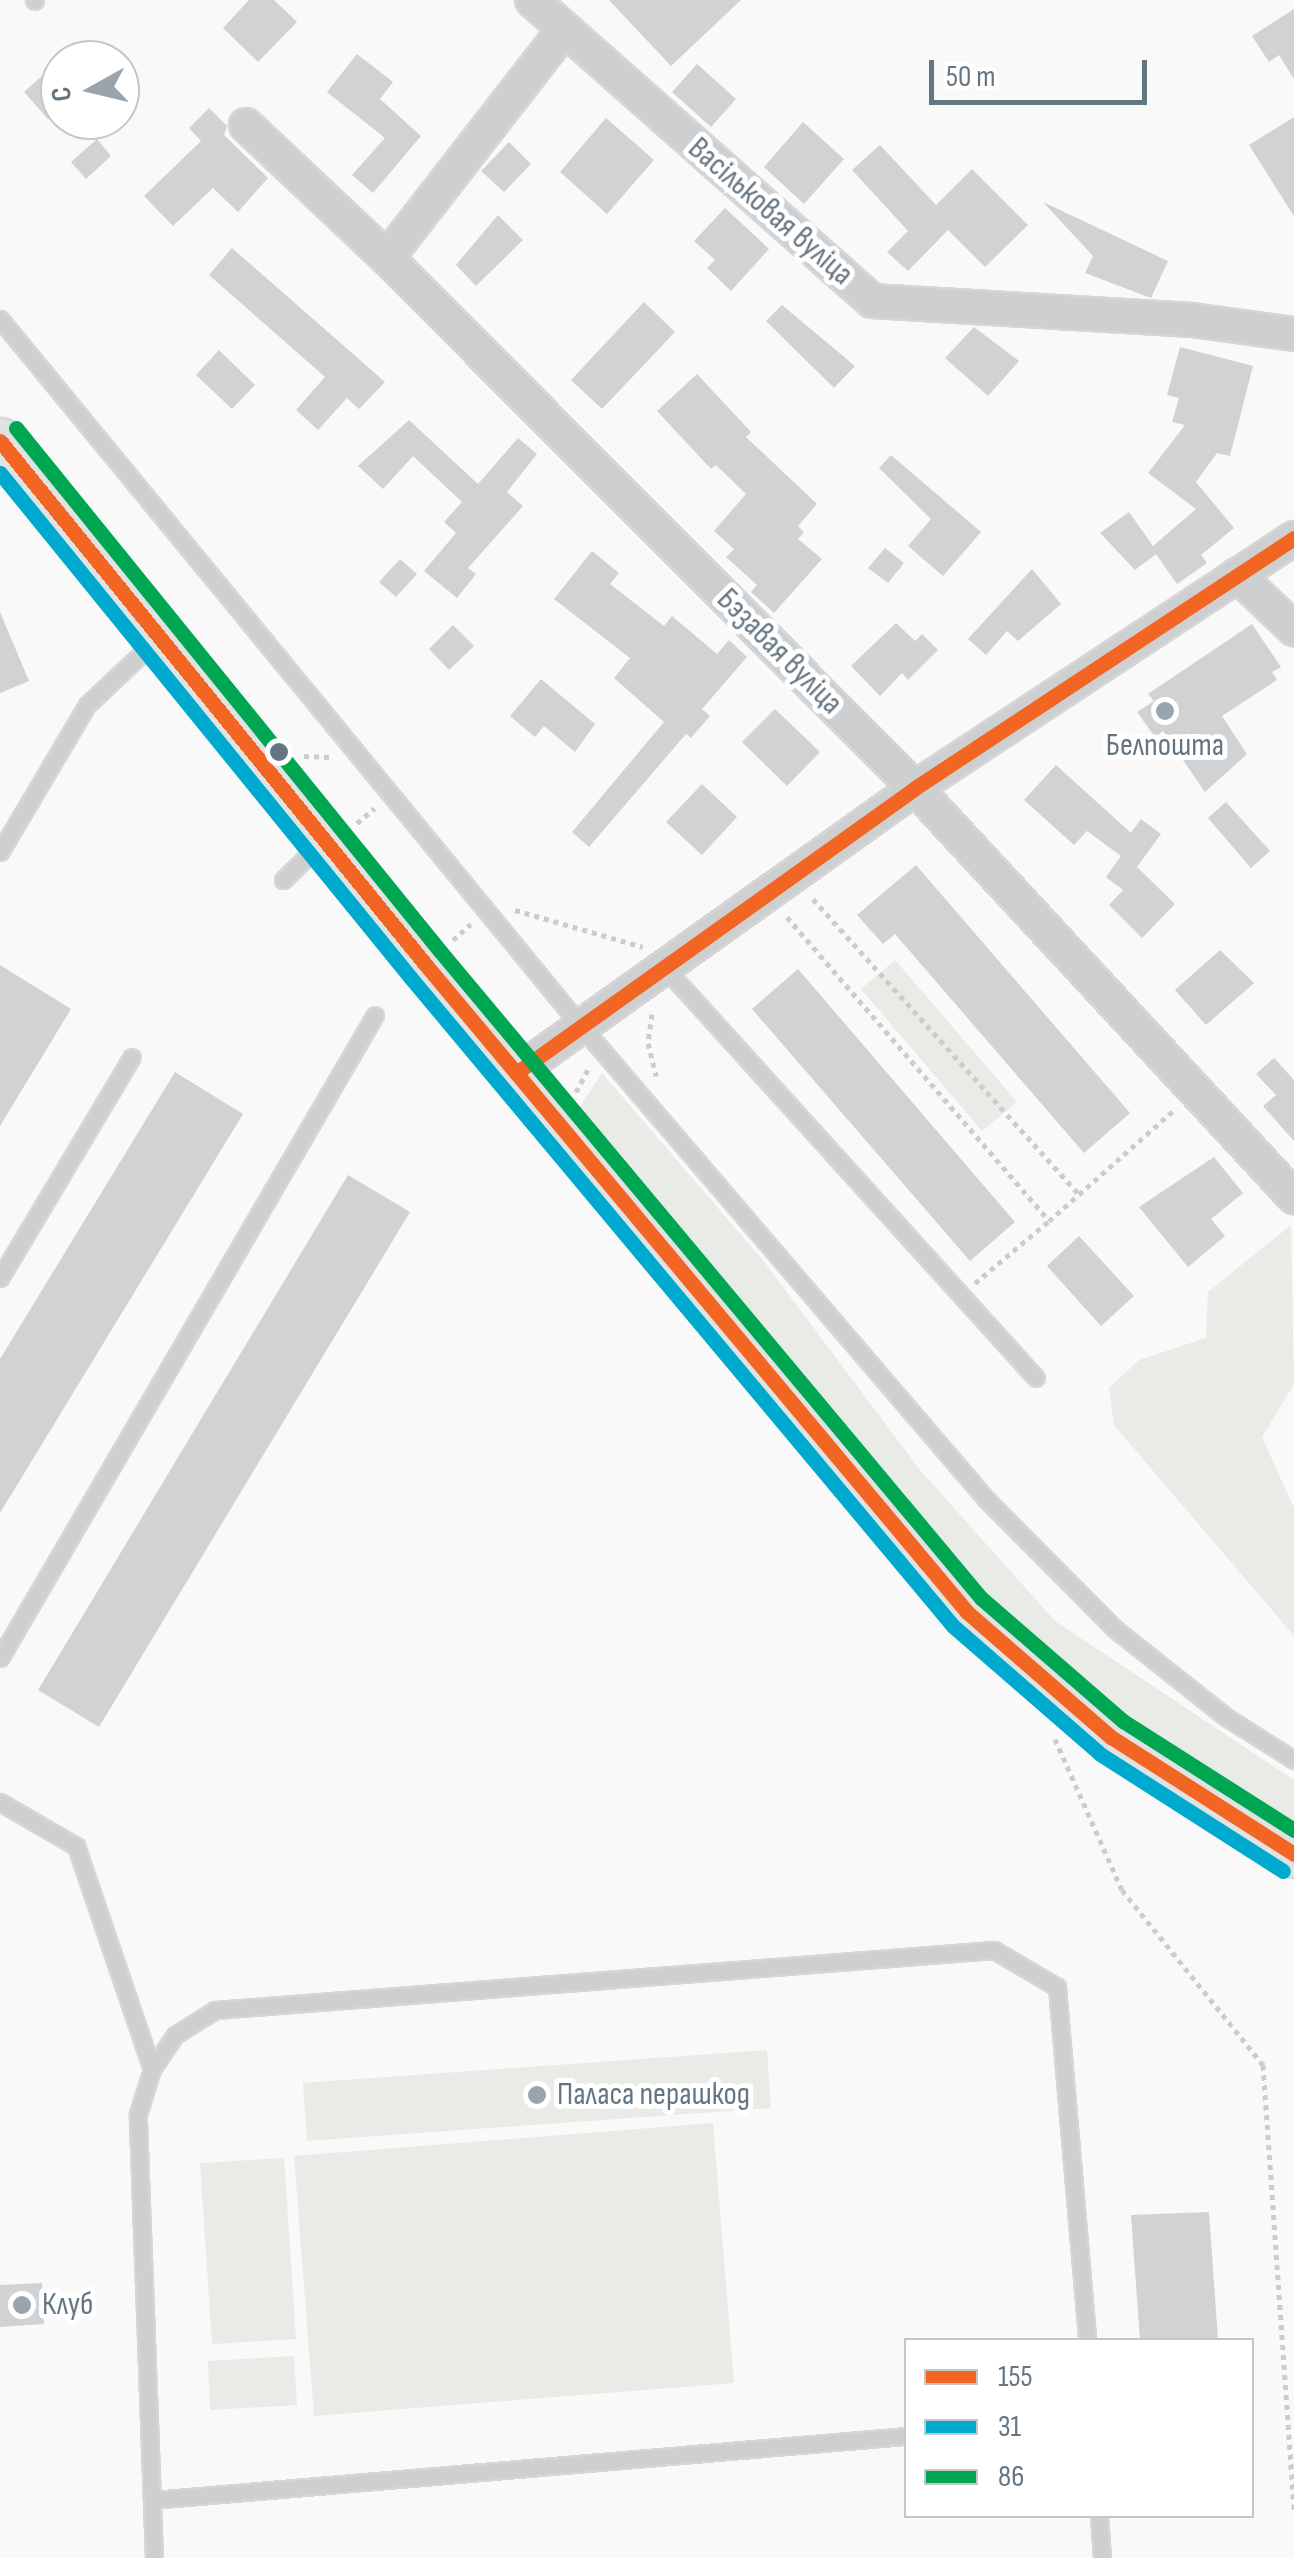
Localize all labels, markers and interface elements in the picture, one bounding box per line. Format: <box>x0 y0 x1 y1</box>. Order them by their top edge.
north arrow <box>40 40 140 140</box>
scale bar <box>934 40 1152 102</box>
text: 50 m <box>946 59 995 95</box>
text: С <box>44 85 79 103</box>
street label: Васільковая вуліца <box>680 130 860 294</box>
street label: Бэзавая вуліца <box>708 581 850 723</box>
marker: Белпошта <box>1154 700 1176 722</box>
place label: Белпошта <box>1106 727 1224 765</box>
unlabelled marker <box>269 742 289 762</box>
place label: Паласа перашкод <box>557 2076 750 2114</box>
marker: Паласа перашкод <box>526 2084 548 2106</box>
place label: Клуб <box>42 2286 93 2324</box>
marker: Клуб <box>11 2294 33 2316</box>
legend <box>904 2338 1254 2518</box>
text: 155 <box>998 2359 1033 2395</box>
text: 31 <box>998 2409 1021 2445</box>
text: 86 <box>998 2459 1024 2495</box>

